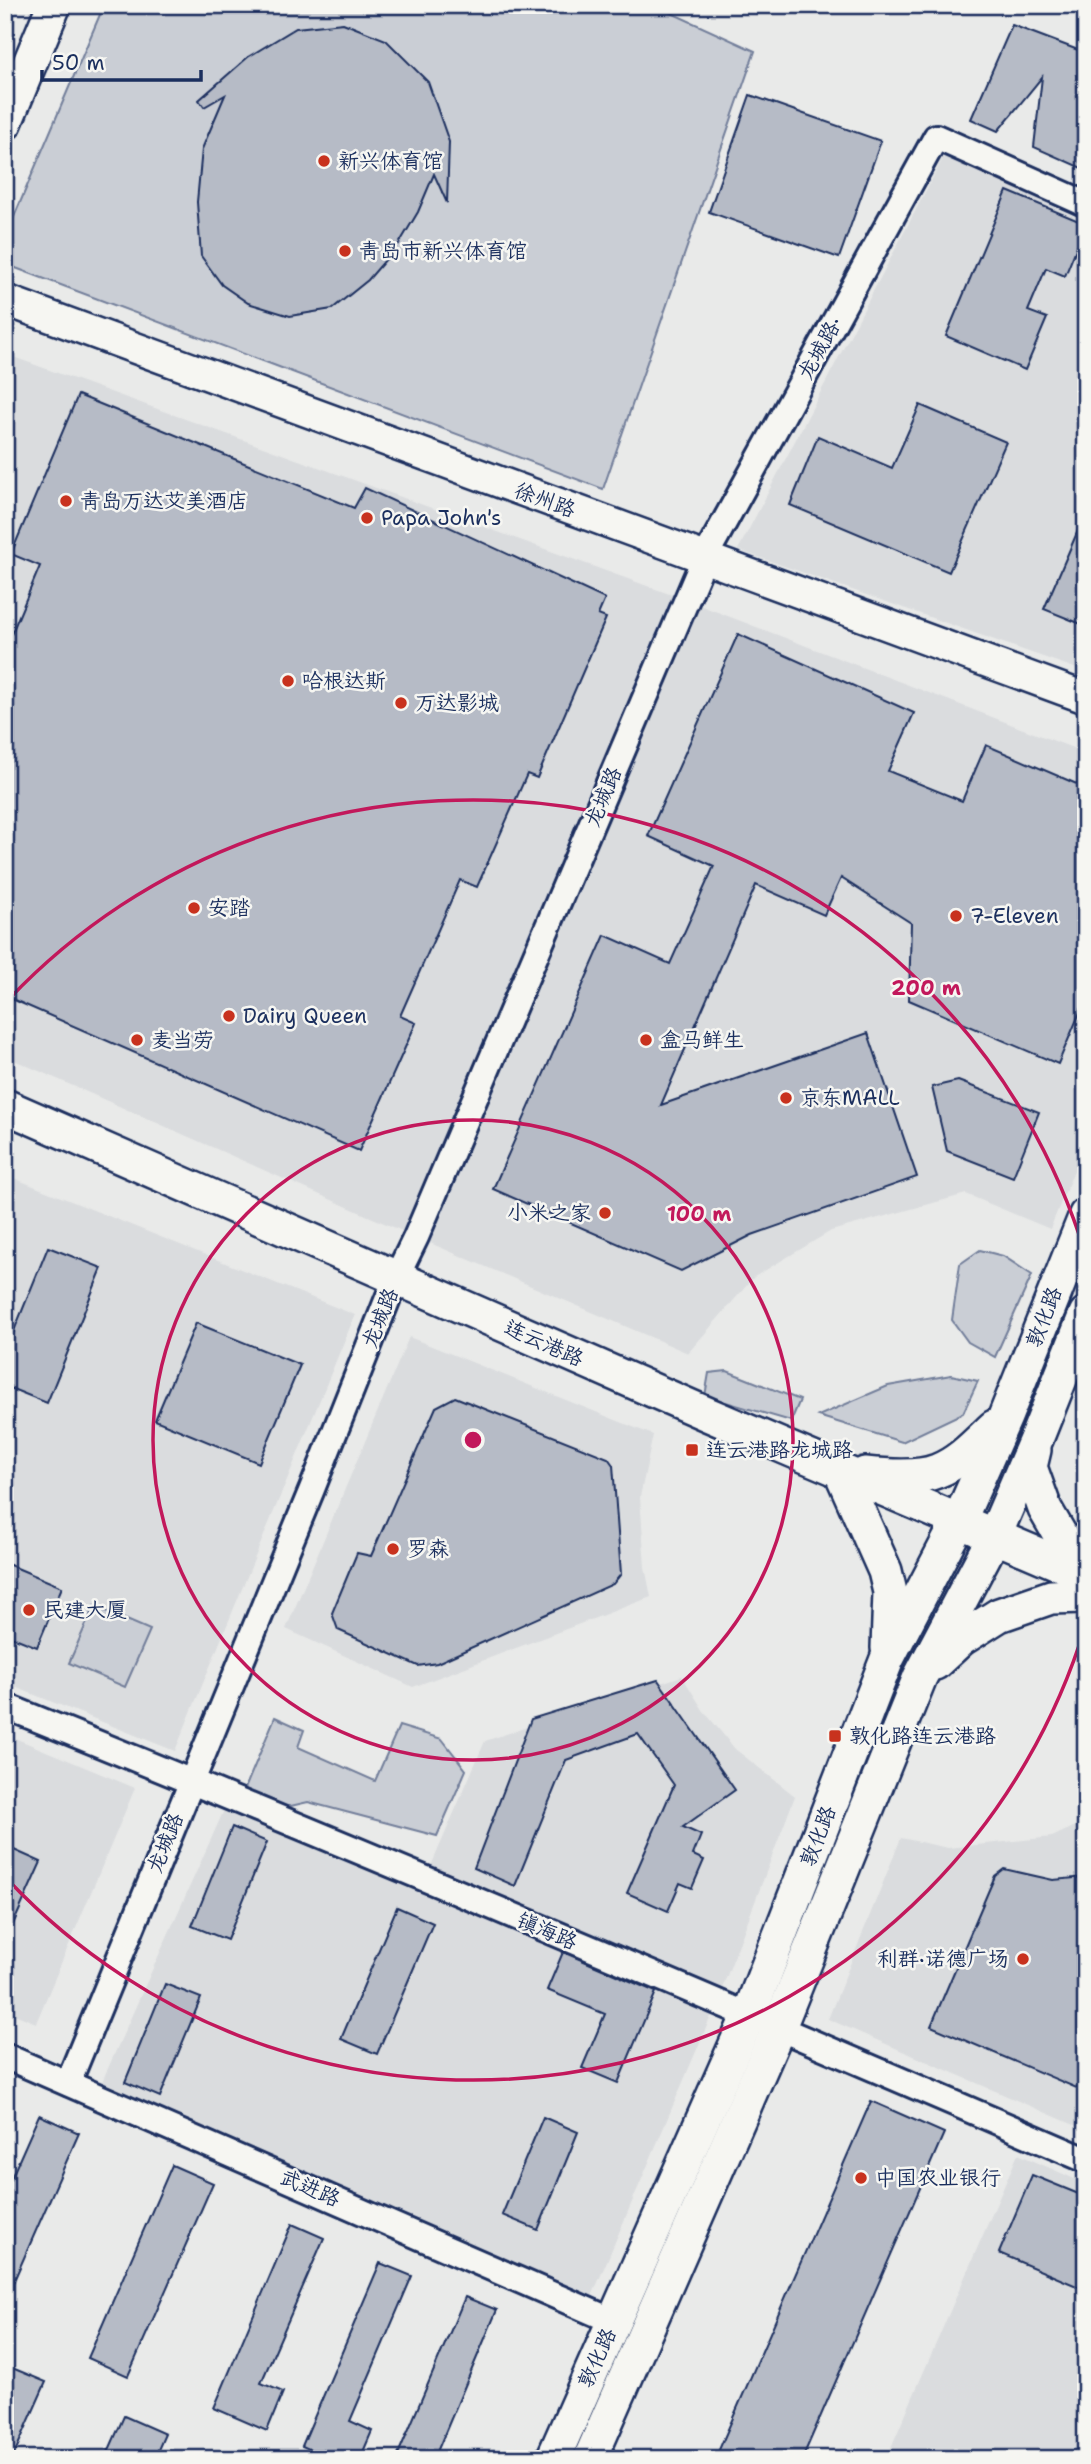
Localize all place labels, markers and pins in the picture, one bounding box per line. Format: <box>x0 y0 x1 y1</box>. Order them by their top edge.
place label: 新兴体育馆 <box>338 147 443 175</box>
marker: 新兴体育馆 <box>316 153 332 169</box>
place label: 青岛市新兴体育馆 <box>359 237 527 265</box>
marker: 青岛市新兴体育馆 <box>337 243 353 259</box>
place label: 青岛万达艾美酒店 <box>80 487 248 515</box>
marker: 青岛万达艾美酒店 <box>58 493 74 509</box>
place label: Papa John's <box>381 504 501 532</box>
marker: Papa John's <box>359 510 375 526</box>
place label: 哈根达斯 <box>302 667 386 695</box>
marker: 哈根达斯 <box>280 673 296 689</box>
place label: 万达影城 <box>415 689 499 717</box>
marker: 万达影城 <box>393 695 409 711</box>
place label: 安踏 <box>208 894 250 922</box>
marker: 安踏 <box>186 900 202 916</box>
place label: 7-Eleven <box>970 902 1059 930</box>
marker: 7-Eleven <box>948 908 964 924</box>
place label: Dairy Queen <box>243 1002 367 1030</box>
marker: Dairy Queen <box>221 1008 237 1024</box>
place label: 麦当劳 <box>151 1026 214 1054</box>
place label: 盒马鲜生 <box>660 1026 744 1054</box>
marker: 麦当劳 <box>129 1032 145 1048</box>
marker: 盒马鲜生 <box>638 1032 654 1048</box>
place label: 京东MALL <box>800 1084 900 1112</box>
marker: 京东MALL <box>778 1090 794 1106</box>
place label: 小米之家 <box>507 1199 591 1227</box>
marker: 小米之家 <box>597 1205 613 1221</box>
centre of rings <box>461 1428 485 1452</box>
place label: 连云港路龙城路 <box>706 1436 853 1464</box>
marker: 连云港路龙城路 <box>684 1442 700 1458</box>
place label: 罗森 <box>407 1535 449 1563</box>
marker: 罗森 <box>385 1541 401 1557</box>
place label: 民建大厦 <box>43 1596 127 1624</box>
marker: 民建大厦 <box>21 1602 37 1618</box>
place label: 敦化路连云港路 <box>849 1722 996 1750</box>
marker: 敦化路连云港路 <box>827 1728 843 1744</box>
place label: 利群·诺德广场 <box>877 1945 1009 1973</box>
marker: 利群·诺德广场 <box>1015 1951 1031 1967</box>
place label: 中国农业银行 <box>875 2164 1001 2192</box>
marker: 中国农业银行 <box>853 2170 869 2186</box>

